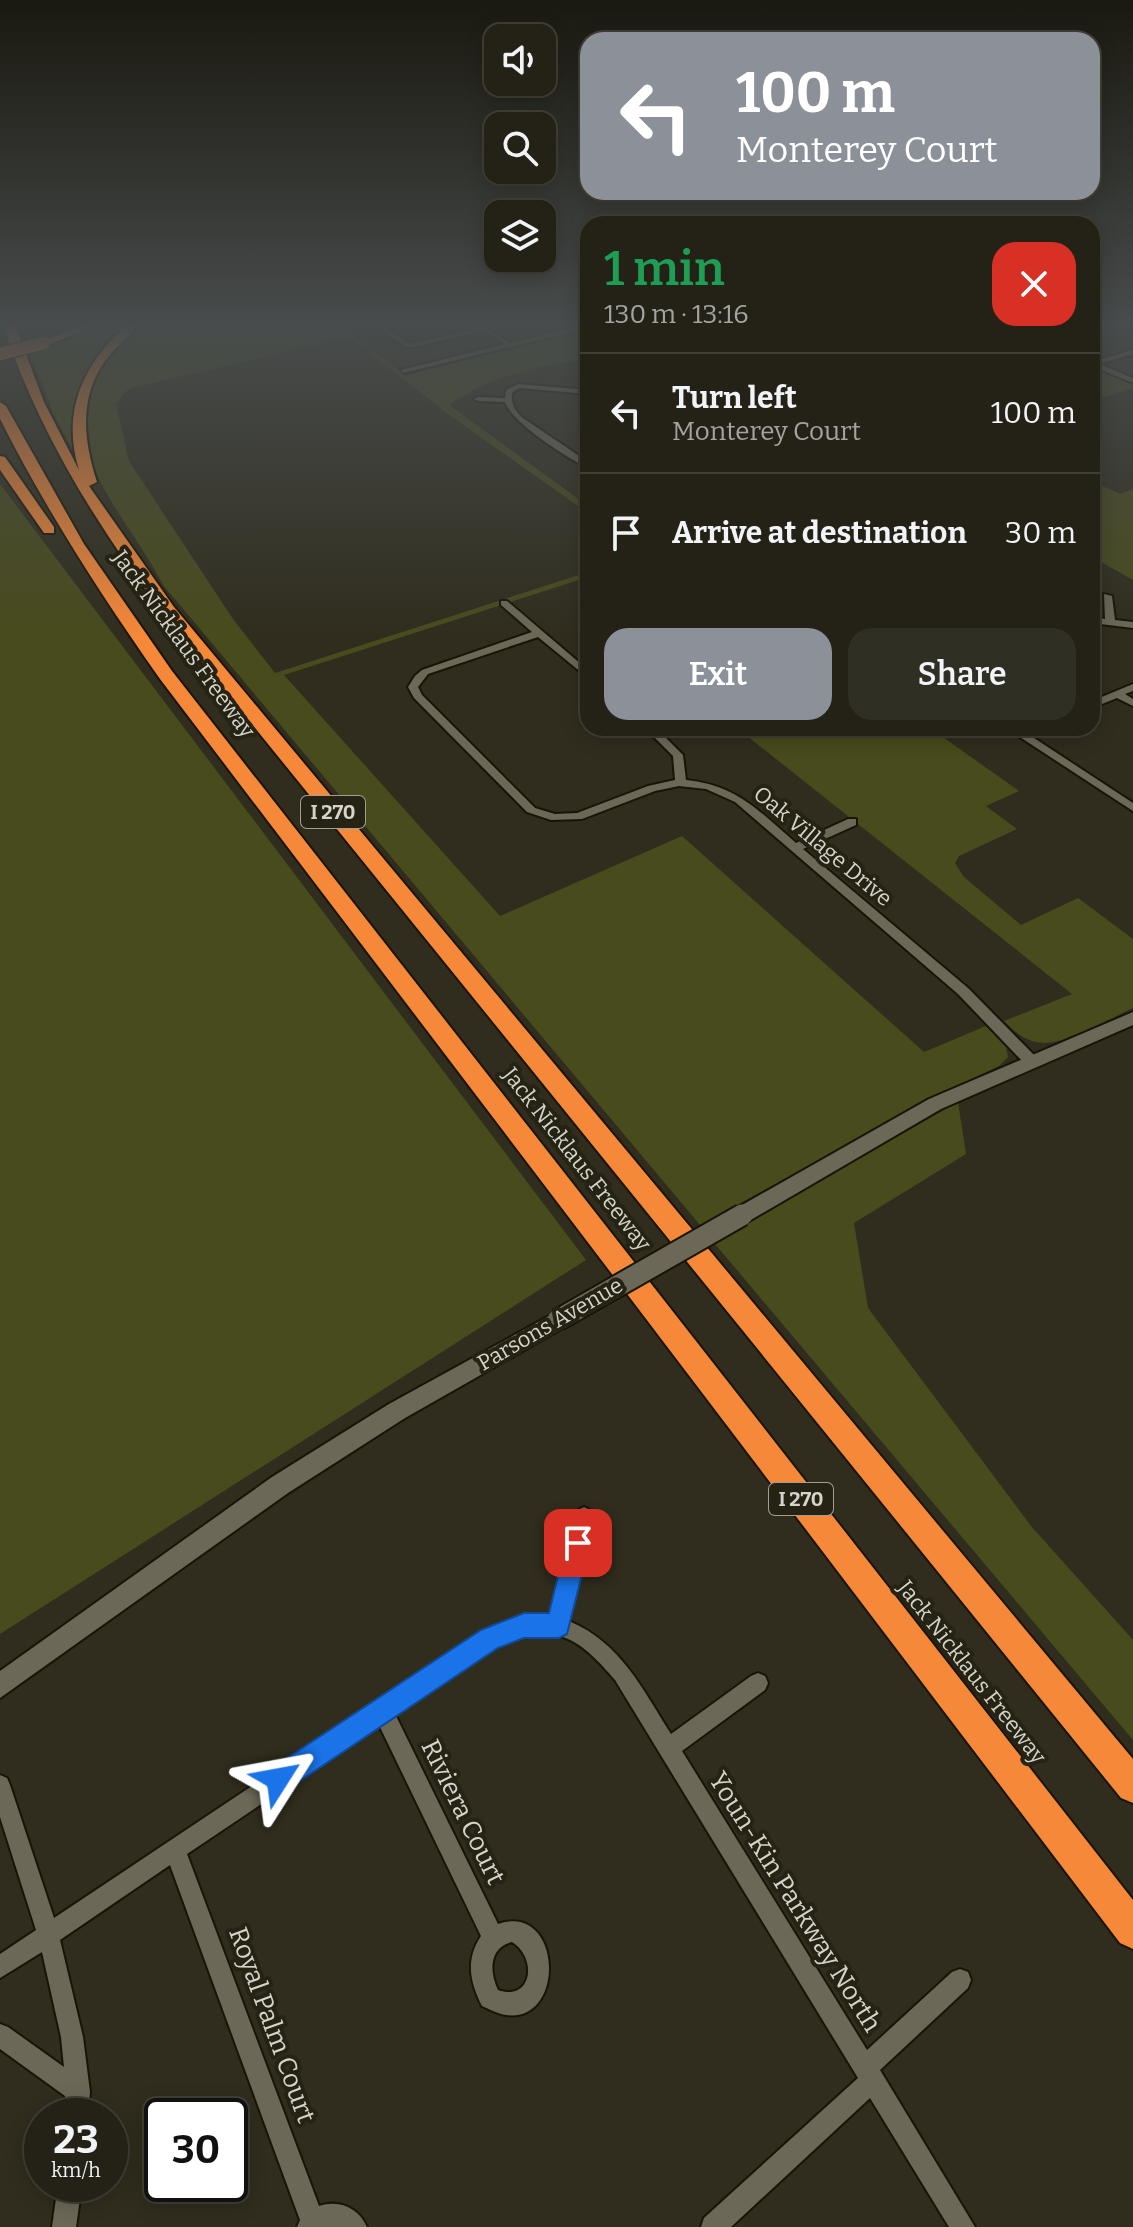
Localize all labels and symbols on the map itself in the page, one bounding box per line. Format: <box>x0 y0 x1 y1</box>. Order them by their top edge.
street label: Jack Nicklaus Freeway <box>106 544 261 743</box>
street label: Oak Village Drive <box>748 780 898 912</box>
road number: I 270 <box>301 796 365 828</box>
street label: Jack Nicklaus Freeway <box>496 1061 657 1256</box>
street label: Parsons Avenue <box>472 1271 628 1377</box>
road number: I 270 <box>769 1483 833 1515</box>
pin <box>544 1509 612 1577</box>
street label: Jack Nicklaus Freeway <box>891 1574 1052 1769</box>
street label: Riviera Court <box>415 1734 512 1890</box>
position arrow <box>236 1737 320 1821</box>
street label: Youn-Kin Parkway North <box>702 1766 888 2038</box>
street label: Royal Palm Court <box>222 1923 322 2128</box>
speed limit sign: 30 <box>144 2098 248 2202</box>

